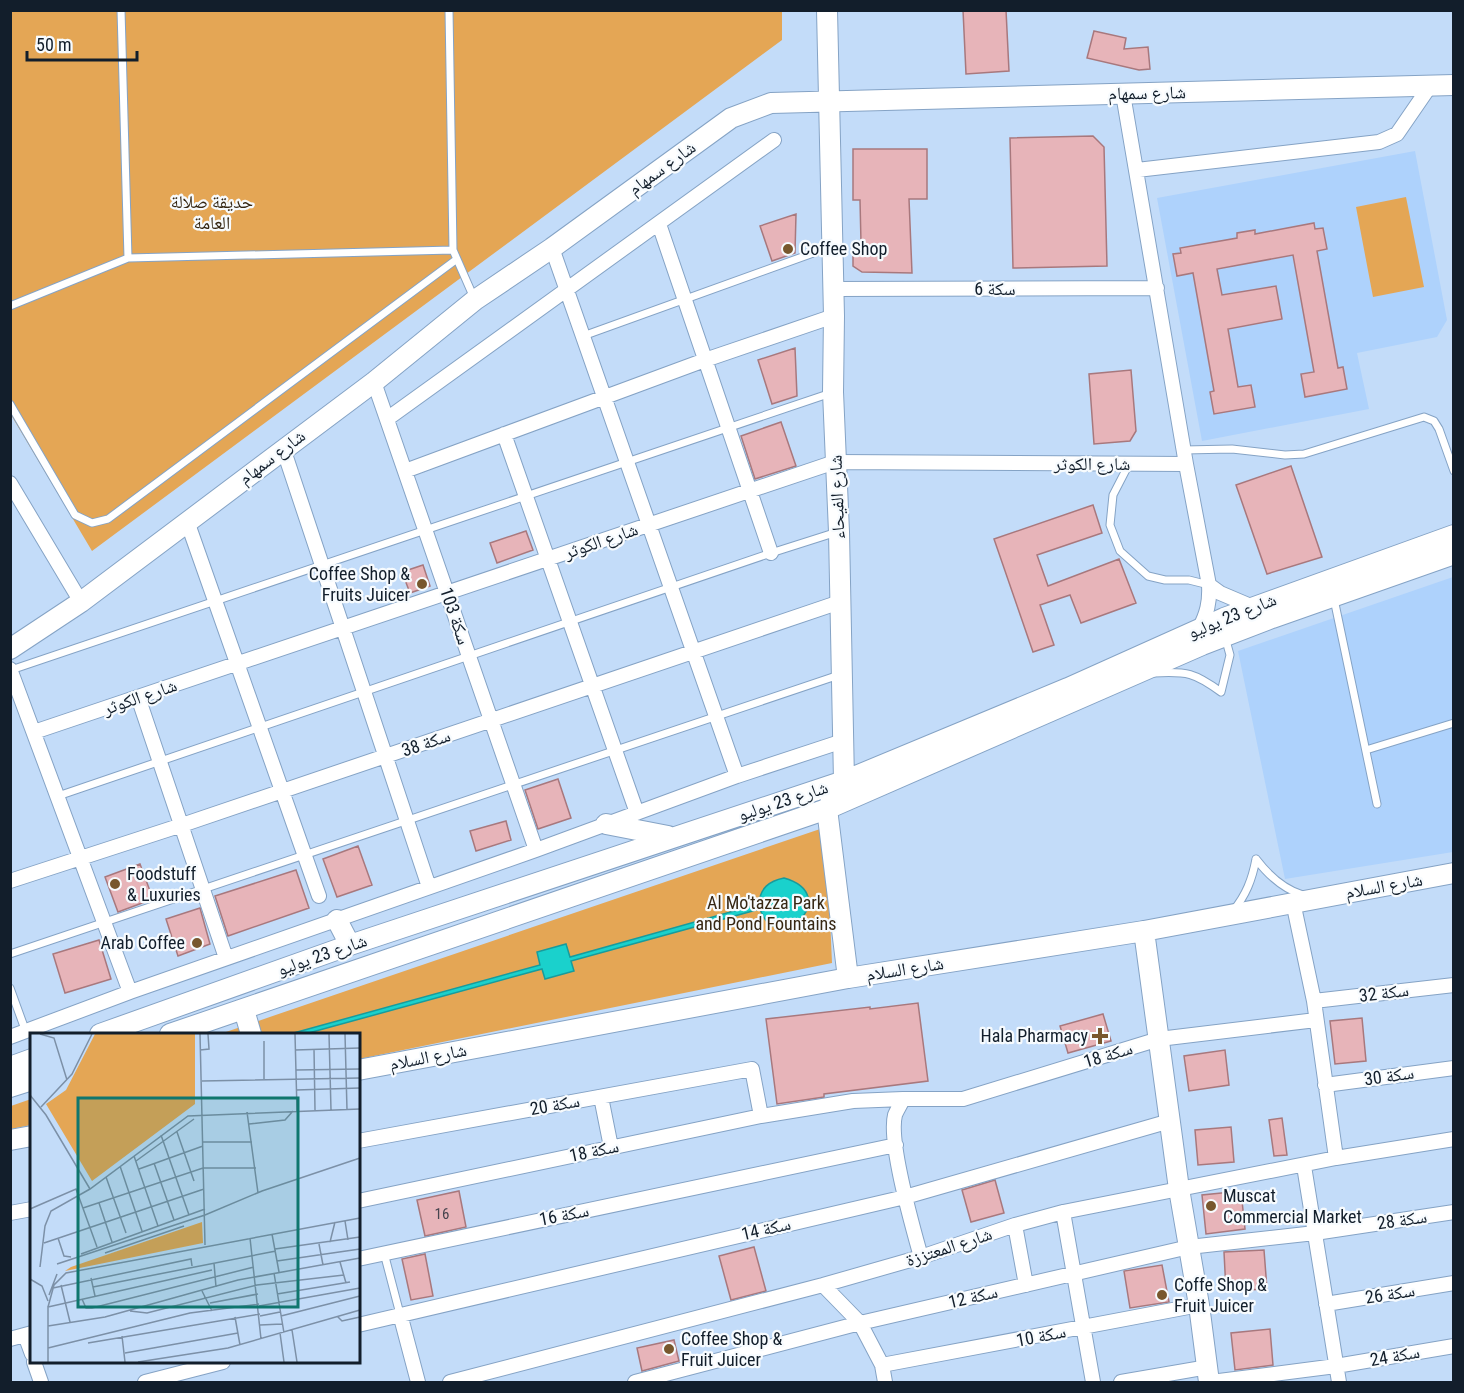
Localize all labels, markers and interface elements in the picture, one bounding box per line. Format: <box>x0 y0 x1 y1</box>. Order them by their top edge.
scale bar <box>27 24 136 62</box>
text: 50 m <box>36 34 71 55</box>
street label: شارع سمهام <box>1108 81 1186 106</box>
street label: شارع سمهام <box>624 136 701 201</box>
park label: حديقة صلالة العامة <box>171 191 253 233</box>
place label: Coffee Shop <box>800 238 887 259</box>
marker: Coffee Shop <box>781 242 795 256</box>
street label: سكة 6 <box>974 278 1016 299</box>
street label: شارع سمهام <box>234 425 310 490</box>
street label: شارع الكوثر <box>1053 453 1130 475</box>
street label: شارع الفيحاء <box>825 454 849 540</box>
street label: شارع الكوثر <box>560 518 641 564</box>
place label: Coffee Shop & Fruits Juicer <box>309 563 411 605</box>
marker: Coffee Shop & Fruits Juicer <box>415 577 429 591</box>
street label: سكة 103 <box>436 585 475 647</box>
street label: شارع 23 يوليو <box>1184 588 1280 644</box>
street label: شارع الكوثر <box>99 674 180 720</box>
street label: سكة 38 <box>399 724 453 761</box>
street label: شارع 23 يوليو <box>735 776 831 826</box>
place label: Foodstuff & Luxuries <box>127 863 201 905</box>
street label: شارع السلام <box>1344 868 1425 905</box>
marker: Foodstuff & Luxuries <box>108 877 122 891</box>
park label: Al Mo'tazza Park and Pond Fountains <box>695 892 837 934</box>
street label: شارع 23 يوليو <box>274 929 370 981</box>
place label: Arab Coffee <box>101 932 185 953</box>
marker: Arab Coffee <box>190 936 204 950</box>
street label: شارع السلام <box>865 952 945 987</box>
street label: سكة 32 <box>1358 979 1410 1006</box>
place label: Hala Pharmacy <box>981 1025 1088 1046</box>
marker: Hala Pharmacy <box>1093 1029 1107 1043</box>
inset map <box>30 1033 360 1363</box>
street label: سكة 18 <box>1081 1037 1135 1072</box>
street label: شارع السلام <box>388 1039 469 1076</box>
street label: سكة 30 <box>1363 1062 1415 1089</box>
street label: سكة 20 <box>528 1090 581 1119</box>
street label: سكة 18 <box>567 1135 621 1166</box>
place label: Muscat Commercial Market <box>1223 1185 1362 1227</box>
street label: سكة 16 <box>537 1199 591 1230</box>
marker: Muscat Commercial Market <box>1204 1199 1218 1213</box>
house number: 16 <box>435 1205 449 1223</box>
street label: سكة 28 <box>1376 1206 1428 1233</box>
street label: سكة 14 <box>739 1213 793 1244</box>
street label: شارع المعتززة <box>903 1223 995 1271</box>
place label: Coffe Shop & Fruit Juicer <box>1174 1274 1267 1316</box>
street label: سكة 26 <box>1364 1279 1416 1308</box>
street label: سكة 12 <box>946 1281 1000 1312</box>
marker: Coffe Shop & Fruit Juicer <box>1155 1288 1169 1302</box>
street label: سكة 10 <box>1014 1320 1068 1351</box>
place label: Coffee Shop & Fruit Juicer <box>681 1328 782 1370</box>
street label: سكة 24 <box>1368 1341 1421 1370</box>
marker: Coffee Shop & Fruit Juicer <box>662 1342 676 1356</box>

